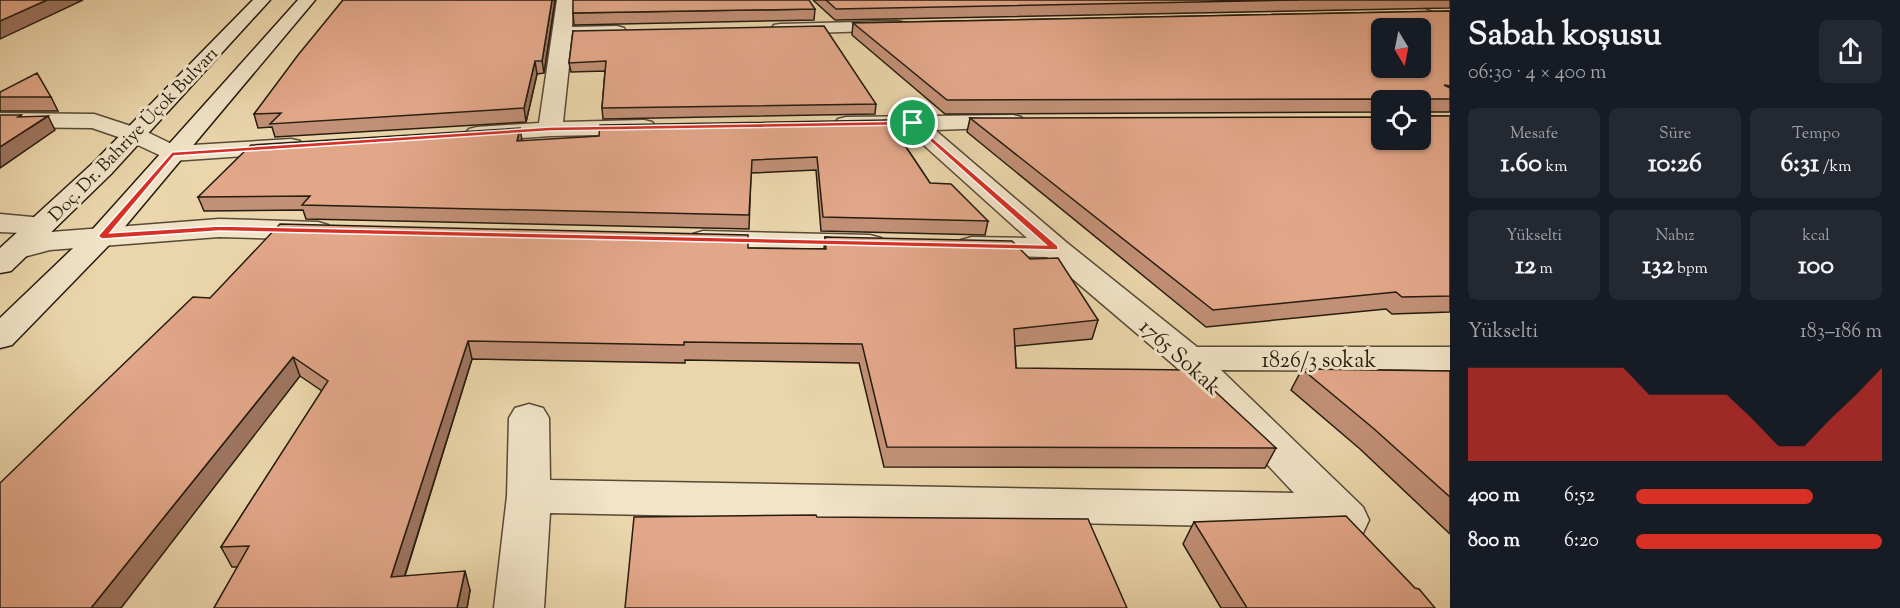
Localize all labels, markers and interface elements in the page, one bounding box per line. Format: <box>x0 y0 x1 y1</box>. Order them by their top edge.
text: Sabah koşusu <box>1468 12 1662 60</box>
north arrow <box>1371 18 1431 78</box>
map controls <box>1371 18 1431 150</box>
button: share <box>1819 20 1882 83</box>
street label: Doç. Dr. Bahriye Üçok Bulvarı <box>44 42 225 229</box>
text: 06:30 · 4 × 400 m <box>1468 59 1607 88</box>
button: locate <box>1371 90 1431 150</box>
pin <box>887 97 938 148</box>
icon: arrive <box>896 106 929 139</box>
text: Mesafe <box>1510 123 1558 146</box>
text: Süre <box>1659 123 1691 146</box>
text: Tempo <box>1792 123 1840 146</box>
text: 1.60 <box>1501 146 1542 183</box>
text: 10:26 <box>1648 146 1702 183</box>
text: 6:31 <box>1780 146 1819 183</box>
text: km <box>1542 156 1567 179</box>
text: /km <box>1819 156 1852 179</box>
text: Yükselti <box>1506 225 1562 248</box>
text: Nabız <box>1655 225 1695 248</box>
text: kcal <box>1802 225 1830 248</box>
text: 12 <box>1515 248 1536 285</box>
text: 132 <box>1642 248 1674 285</box>
text: 100 <box>1798 248 1834 285</box>
text: m <box>1536 258 1553 281</box>
text: bpm <box>1674 258 1708 281</box>
street label: 1765 Sokak <box>1131 313 1227 404</box>
text: Yükselti <box>1468 318 1538 347</box>
text: 183–186 m <box>1800 318 1882 347</box>
street label: 1826/3 sokak <box>1262 346 1376 378</box>
text: 400 m <box>1468 482 1520 511</box>
text: 6:52 <box>1564 482 1595 511</box>
text: 800 m <box>1468 527 1520 556</box>
text: 6:20 <box>1564 527 1599 556</box>

